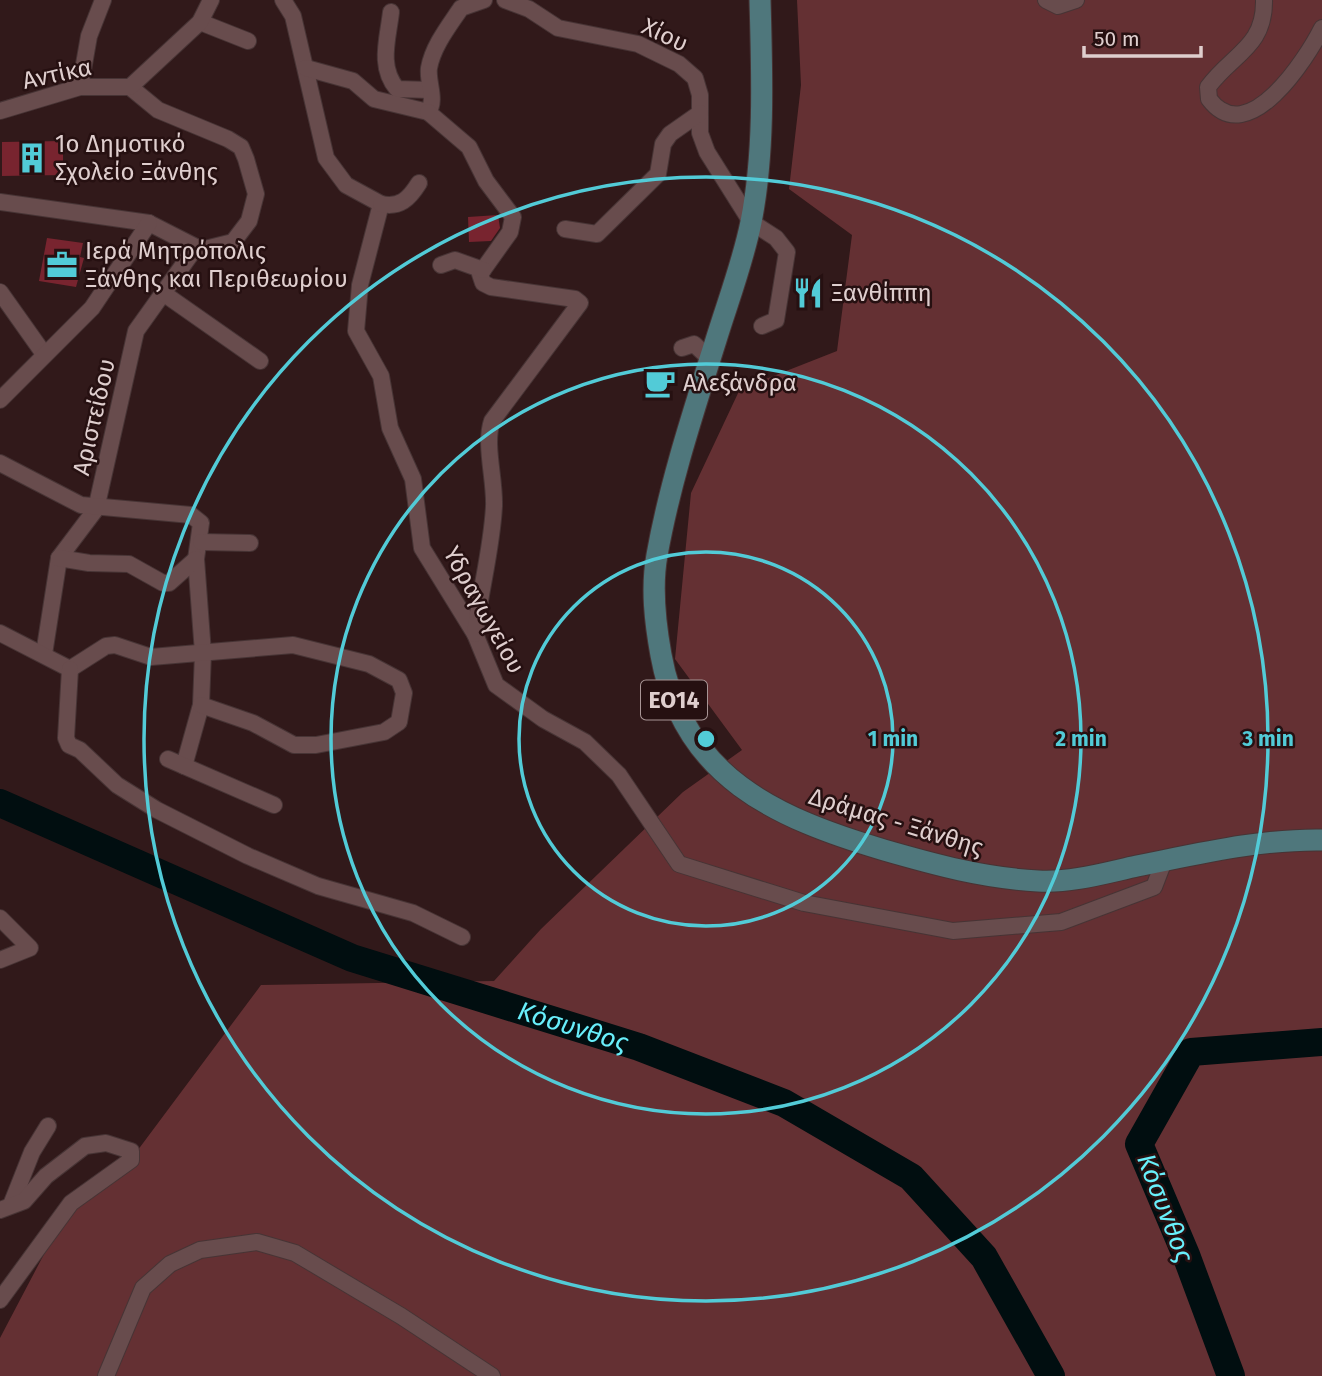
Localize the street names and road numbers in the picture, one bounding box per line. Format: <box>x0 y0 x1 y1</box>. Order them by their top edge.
street label: Χίου <box>638 12 692 58</box>
street label: Αντίκα <box>20 53 94 95</box>
street label: Αριστείδου <box>67 356 121 478</box>
street label: Υδραγωγείου <box>438 542 530 678</box>
road number: ΕΟ14 <box>641 680 707 720</box>
street label: Δράμας - Ξάνθης <box>806 782 986 862</box>

